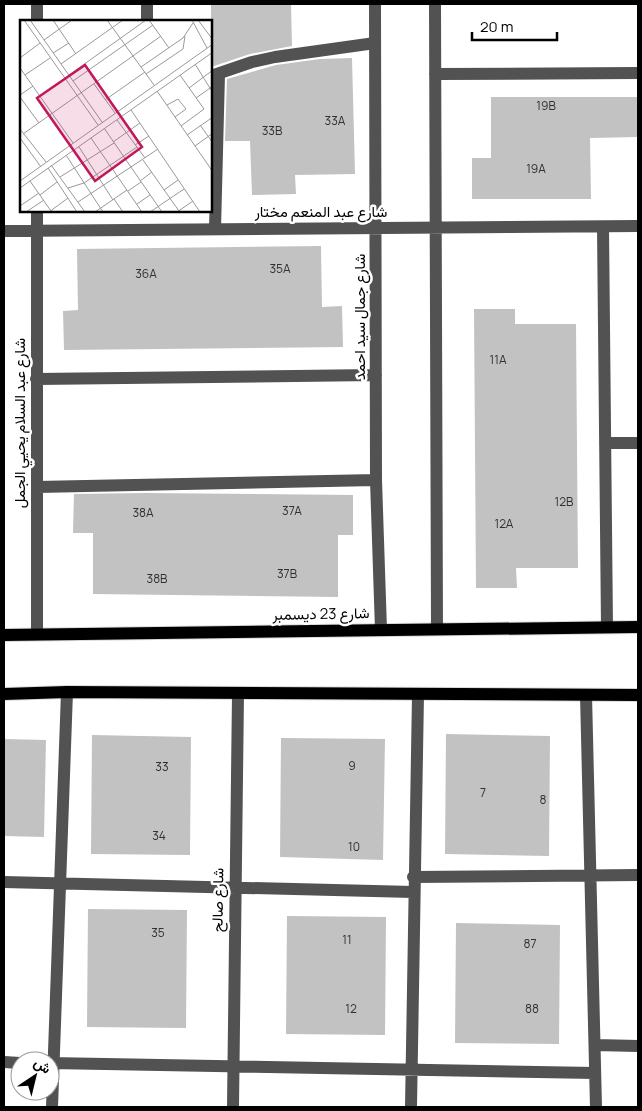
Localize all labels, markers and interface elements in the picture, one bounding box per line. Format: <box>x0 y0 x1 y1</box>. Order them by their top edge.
scale bar <box>472 10 557 42</box>
text: 20 m <box>480 16 513 37</box>
inset map <box>20 20 212 212</box>
house number: 19B <box>536 97 556 114</box>
house number: 33A <box>325 112 346 129</box>
house number: 33B <box>262 122 282 139</box>
house number: 19A <box>526 160 546 177</box>
street label: شارع عبد المنعم مختار <box>254 201 388 223</box>
street label: شارع جمال سيد احمد <box>349 253 371 380</box>
house number: 35A <box>269 260 291 277</box>
house number: 36A <box>135 265 157 282</box>
street label: شارع عبد السلام يحيي الجمل <box>9 338 33 508</box>
house number: 11A <box>490 351 507 368</box>
house number: 12B <box>555 493 573 510</box>
house number: 37A <box>282 502 302 519</box>
house number: 38A <box>132 504 154 521</box>
house number: 12A <box>495 515 514 532</box>
house number: 37B <box>277 565 297 582</box>
house number: 38B <box>147 570 167 587</box>
street label: شارع 23 ديسمبر <box>271 602 370 626</box>
house number: 9 <box>348 757 356 774</box>
house number: 33 <box>155 758 169 775</box>
house number: 7 <box>480 784 486 801</box>
house number: 8 <box>540 791 547 808</box>
house number: 34 <box>152 827 166 844</box>
house number: 10 <box>348 838 360 855</box>
street label: شارع صالح <box>206 868 230 932</box>
house number: 35 <box>151 924 165 941</box>
house number: 11 <box>342 931 352 948</box>
house number: 87 <box>524 935 537 952</box>
house number: 12 <box>345 1000 357 1017</box>
house number: 88 <box>525 1000 539 1017</box>
north arrow <box>10 1051 60 1101</box>
text: ش <box>30 1052 55 1078</box>

